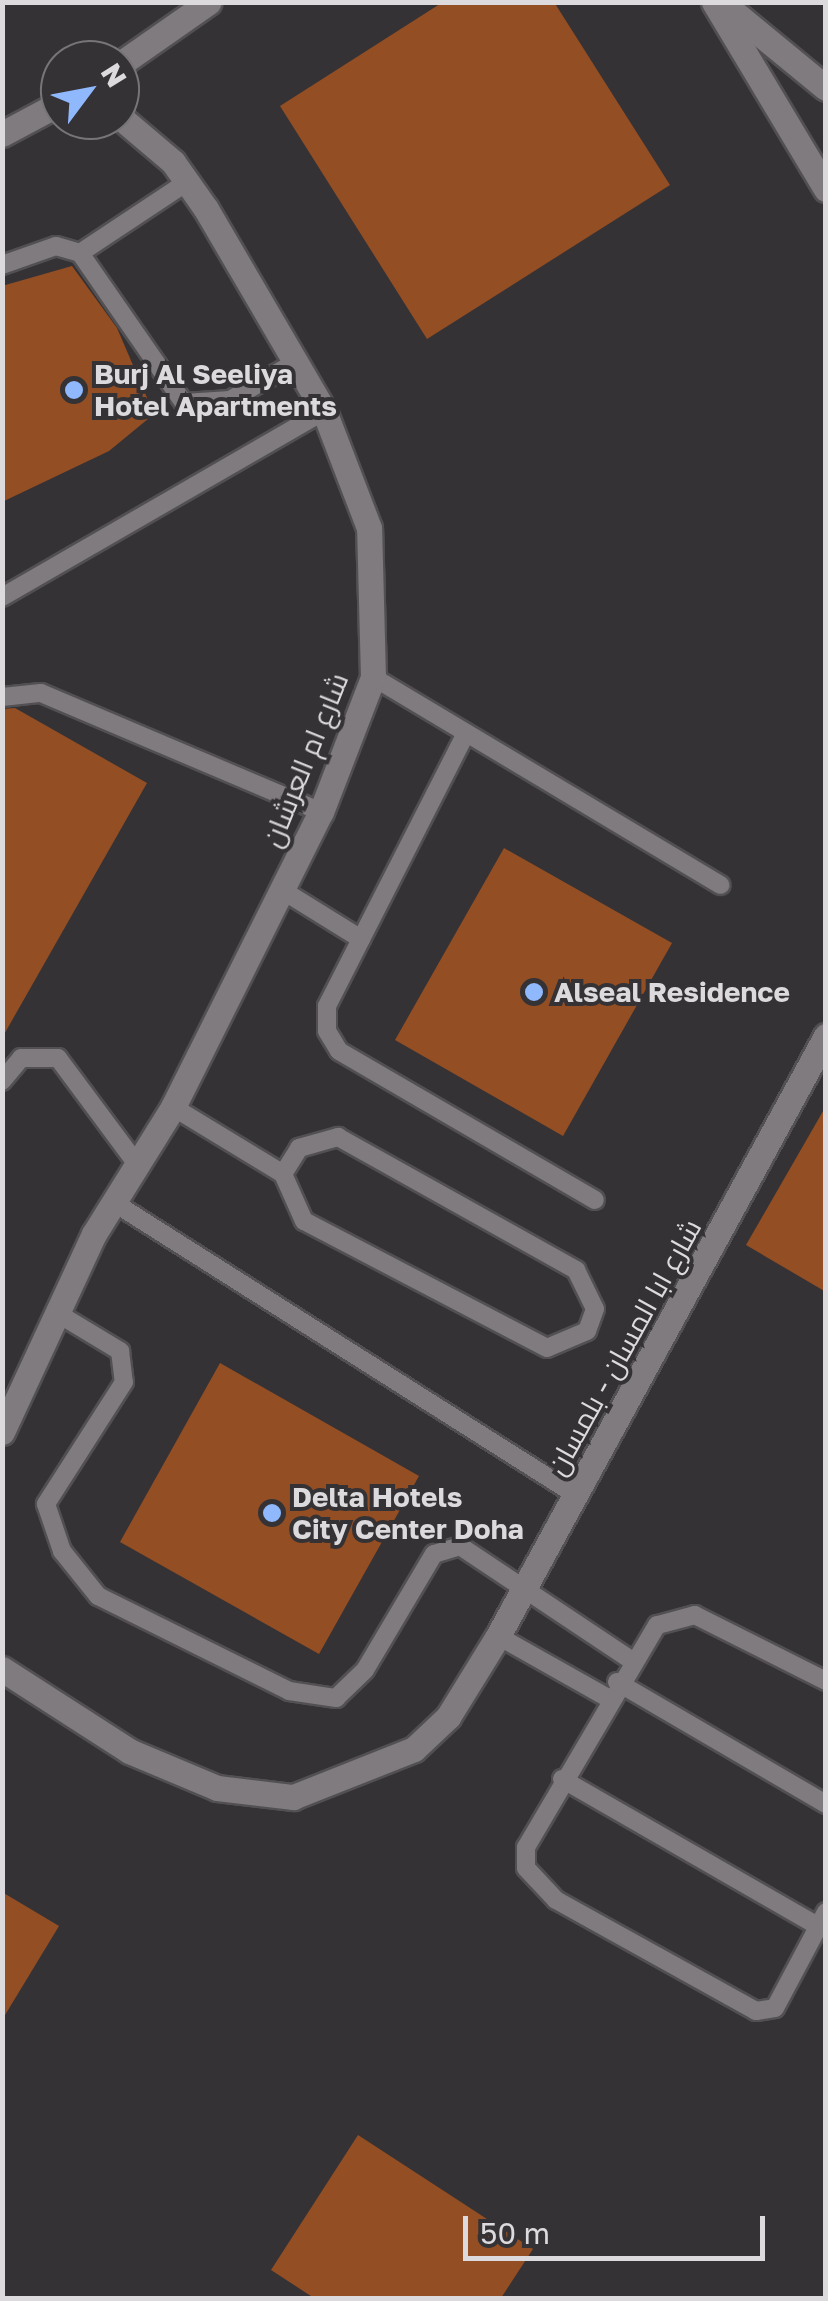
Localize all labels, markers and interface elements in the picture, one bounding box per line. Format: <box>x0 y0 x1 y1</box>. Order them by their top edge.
north arrow <box>40 40 140 140</box>
text: N <box>95 57 134 93</box>
place label: Burj Al Seeliya Hotel Apartments <box>94 357 337 423</box>
marker: Burj Al Seeliya Hotel Apartments <box>63 379 85 401</box>
street label: شارع ام العرشان <box>255 668 355 852</box>
place label: Alseal Residence <box>554 975 790 1009</box>
marker: Alseal Residence <box>523 981 545 1003</box>
street label: شارع ابا المسان - بلمسان <box>540 1213 708 1481</box>
place label: Delta Hotels City Center Doha <box>292 1480 524 1546</box>
marker: Delta Hotels City Center Doha <box>261 1502 283 1524</box>
scale bar <box>468 2196 770 2258</box>
text: 50 m <box>480 2215 550 2251</box>

